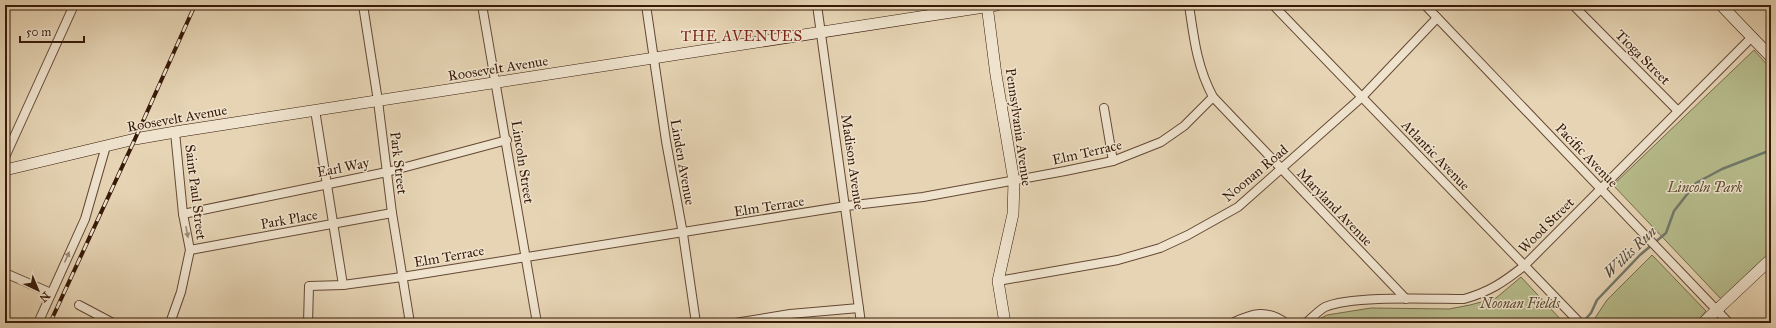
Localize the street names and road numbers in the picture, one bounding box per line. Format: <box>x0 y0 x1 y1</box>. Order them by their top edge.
street label: Tioga Street <box>1612 26 1674 88</box>
street label: Roosevelt Avenue <box>447 52 549 85</box>
street label: Pennsylvania Avenue <box>1002 67 1035 187</box>
street label: Roosevelt Avenue <box>126 101 228 136</box>
street label: Madison Avenue <box>837 113 868 211</box>
street label: Atlantic Avenue <box>1397 116 1474 194</box>
street label: Linden Avenue <box>667 118 698 207</box>
street label: Lincoln Street <box>508 119 537 205</box>
street label: Pacific Avenue <box>1552 120 1622 191</box>
street label: Park Street <box>386 131 411 195</box>
street label: Elm Terrace <box>1051 136 1124 169</box>
street label: Noonan Road <box>1219 141 1291 206</box>
street label: Saint Paul Street <box>181 143 210 241</box>
street label: Earl Way <box>316 154 371 181</box>
street label: Maryland Avenue <box>1293 165 1376 250</box>
street label: Elm Terrace <box>733 193 806 220</box>
street label: Wood Street <box>1515 194 1578 257</box>
street label: Park Place <box>259 206 319 233</box>
street label: Elm Terrace <box>413 242 486 271</box>

